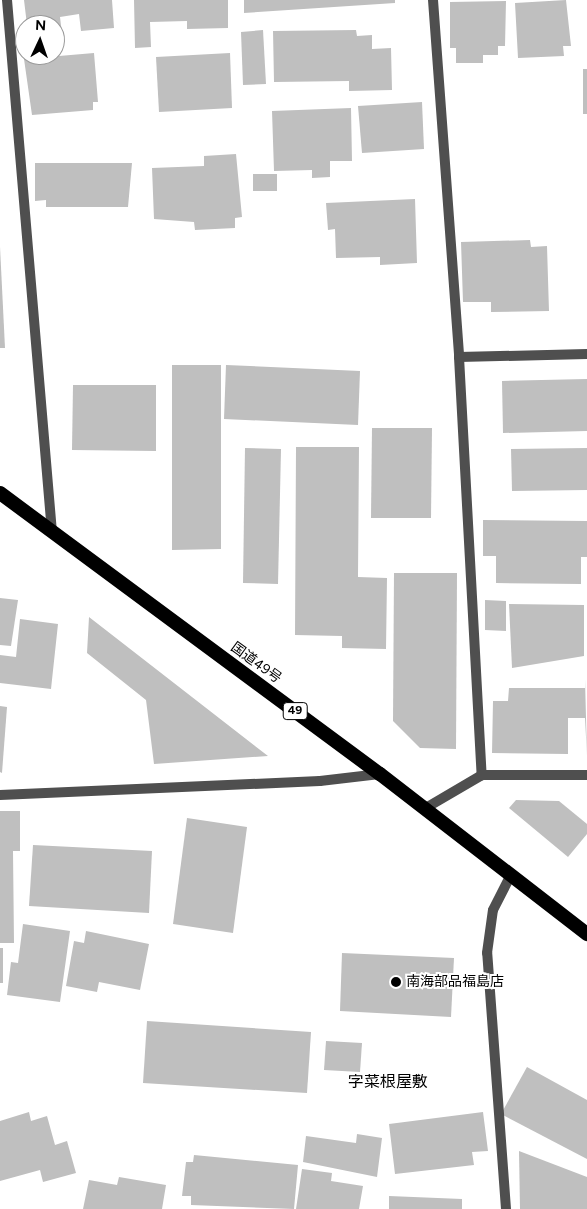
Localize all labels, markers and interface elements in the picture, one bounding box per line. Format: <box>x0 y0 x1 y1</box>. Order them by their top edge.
north arrow <box>15 15 65 65</box>
text: N <box>35 17 47 34</box>
street label: 国道49号 <box>227 639 285 687</box>
road number: 49 <box>282 701 308 720</box>
place label: 南海部品福島店 <box>406 974 504 990</box>
marker: 南海部品福島店 <box>390 976 402 988</box>
district label: 字菜根屋敷 <box>348 1072 428 1092</box>

